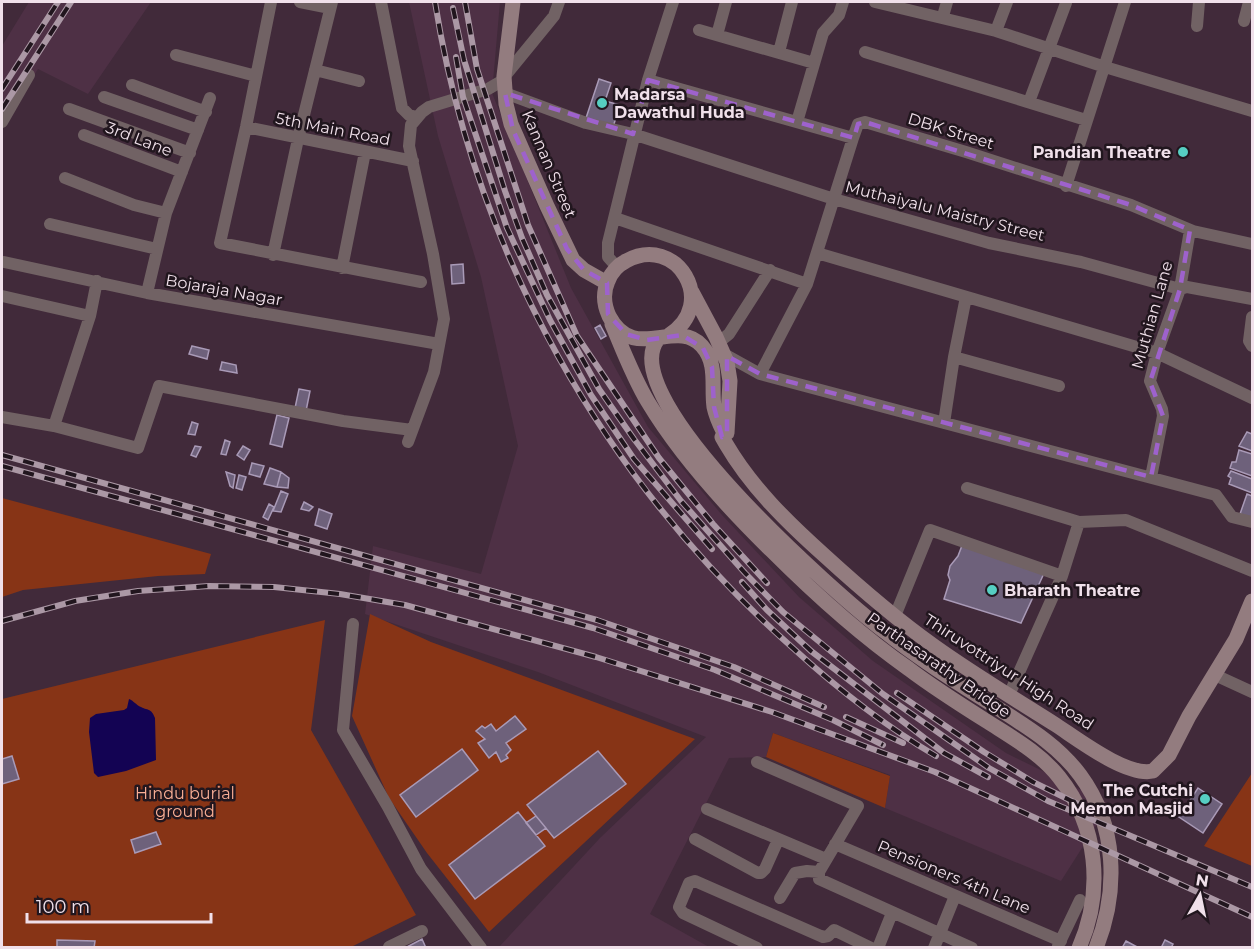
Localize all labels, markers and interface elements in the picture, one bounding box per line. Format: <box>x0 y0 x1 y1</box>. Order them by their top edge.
place label: Madarsa Dawathul Huda <box>614 85 745 122</box>
marker: Madarsa Dawathul Huda <box>595 96 609 110</box>
street label: Kannan Street <box>518 107 580 221</box>
street label: 5th Main Road <box>274 109 392 149</box>
street label: DBK Street <box>906 109 997 153</box>
street label: 3rd Lane <box>103 118 175 160</box>
place label: Pandian Theatre <box>1033 143 1171 162</box>
marker: Pandian Theatre <box>1176 145 1190 159</box>
street label: Muthaiyalu Maistry Street <box>843 177 1047 245</box>
street label: Muthian Lane <box>1128 259 1176 371</box>
street label: Bojaraja Nagar <box>164 270 284 310</box>
place label: Bharath Theatre <box>1004 581 1140 600</box>
marker: Bharath Theatre <box>985 583 999 597</box>
street label: Parthasarathy Bridge <box>864 608 1014 722</box>
street label: Thiruvottriyur High Road <box>921 610 1097 734</box>
place label: The Cutchi Memon Masjid <box>1070 781 1193 818</box>
park label: Hindu burial ground <box>135 784 235 821</box>
marker: The Cutchi Memon Masjid <box>1198 792 1212 806</box>
street label: Pensioners 4th Lane <box>875 836 1033 918</box>
north arrow <box>1170 865 1230 925</box>
text: N <box>1194 870 1210 891</box>
scale bar <box>27 886 212 924</box>
text: 100 m <box>36 896 90 918</box>

